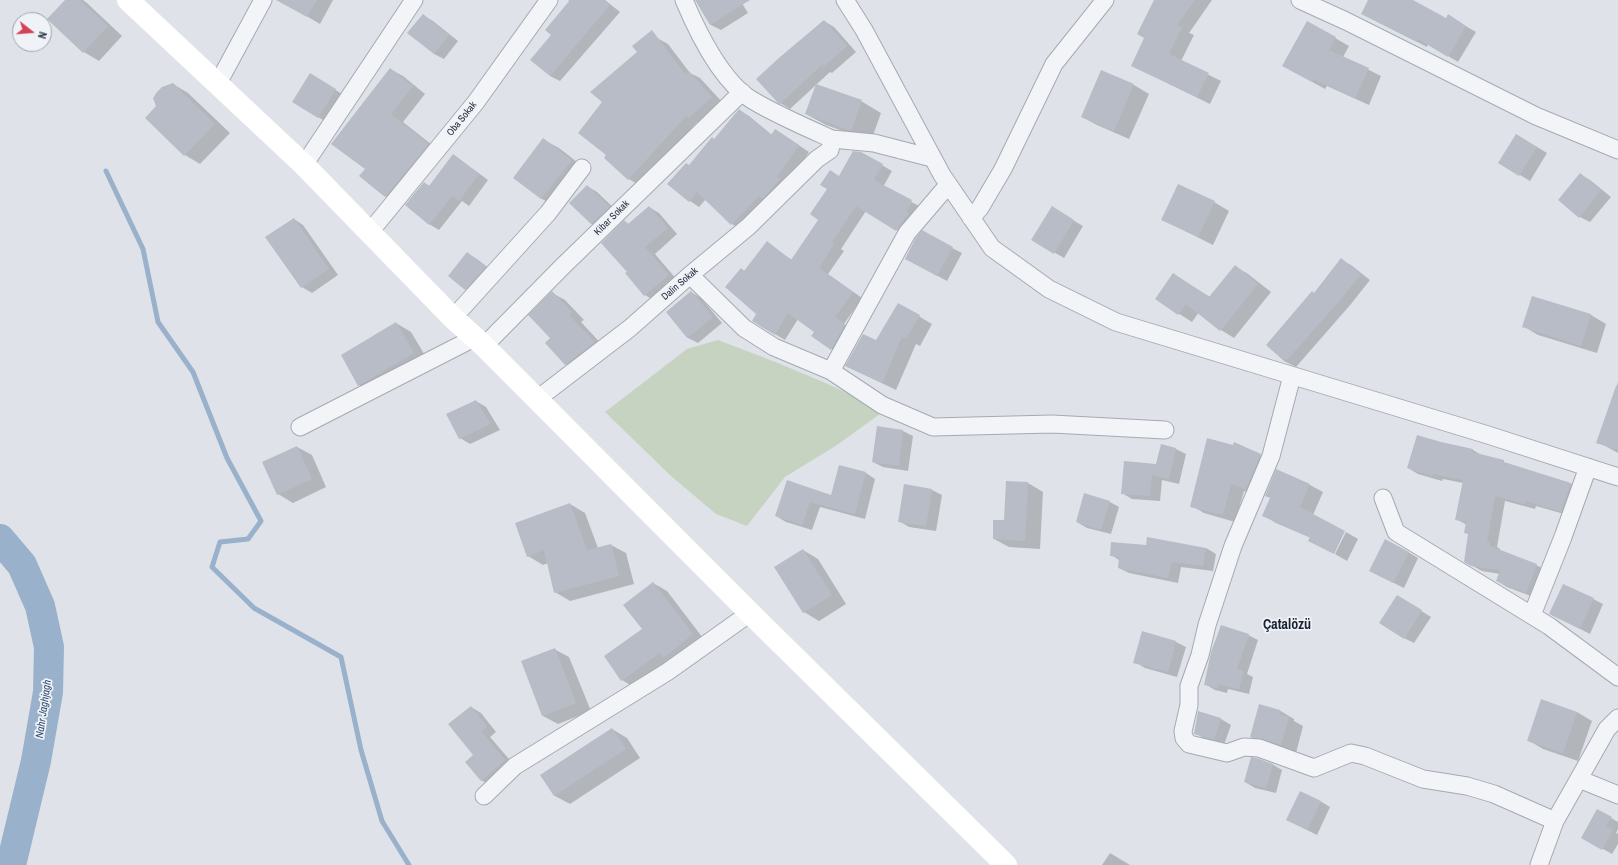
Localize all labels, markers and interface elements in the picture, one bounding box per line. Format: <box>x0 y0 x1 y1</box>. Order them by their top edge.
north arrow <box>12 12 52 52</box>
text: N <box>35 30 50 40</box>
street label: Oba Sokak <box>445 99 479 139</box>
street label: Kibar Sokak <box>592 198 632 238</box>
street label: Dalin Sokak <box>659 265 701 303</box>
district label: Çatalözü <box>1263 617 1311 633</box>
water label: Nahr Jaghjagh <box>33 679 55 739</box>

